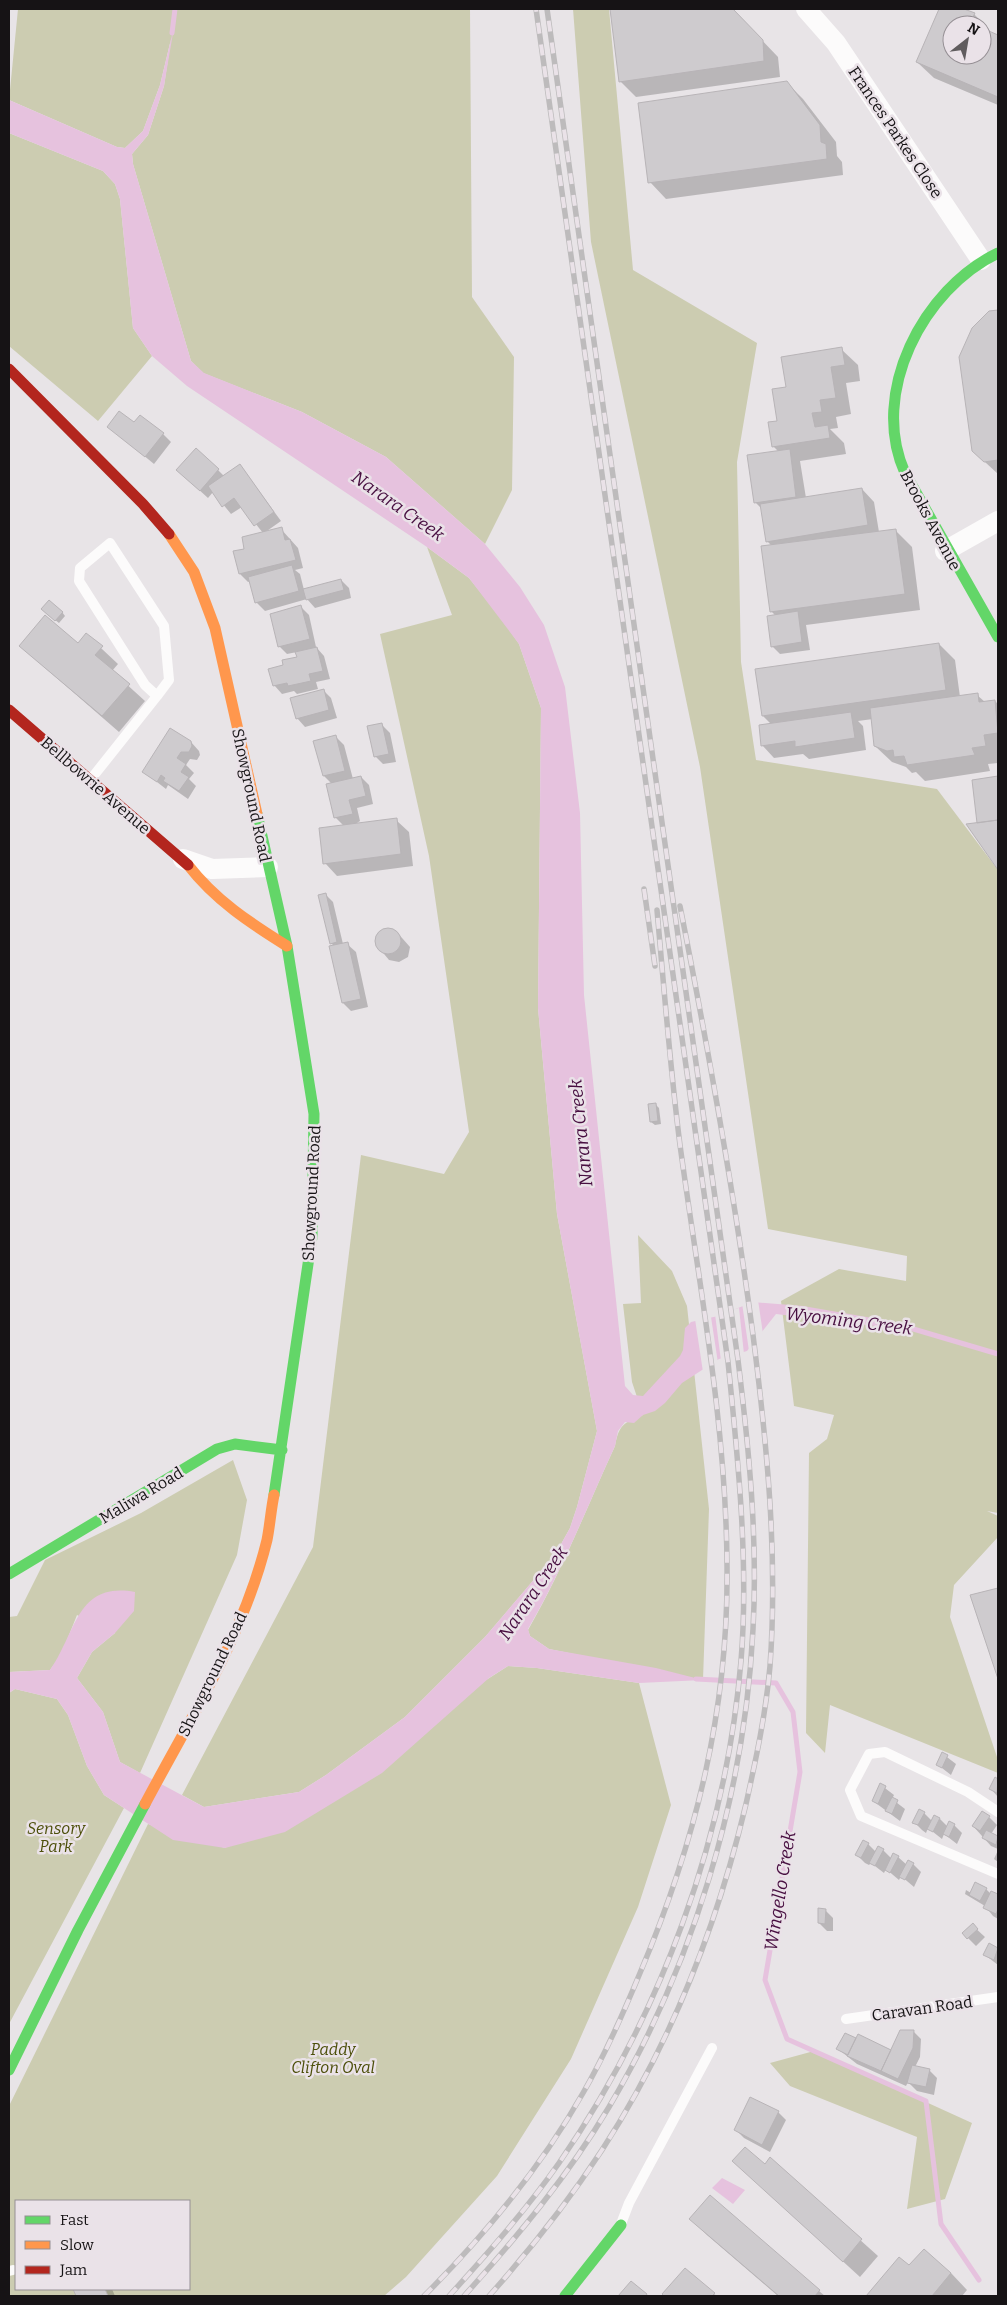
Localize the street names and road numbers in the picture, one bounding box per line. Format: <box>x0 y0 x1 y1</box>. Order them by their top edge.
street label: Frances Parkes Close <box>844 63 947 202</box>
street label: Brooks Avenue <box>896 467 965 574</box>
street label: Showground Road <box>228 727 275 864</box>
street label: Bellbowrie Avenue <box>37 733 154 838</box>
street label: Showground Road <box>298 1124 325 1261</box>
street label: Maliwa Road <box>96 1463 187 1528</box>
street label: Showground Road <box>174 1609 251 1739</box>
street label: Caravan Road <box>870 1992 974 2025</box>

